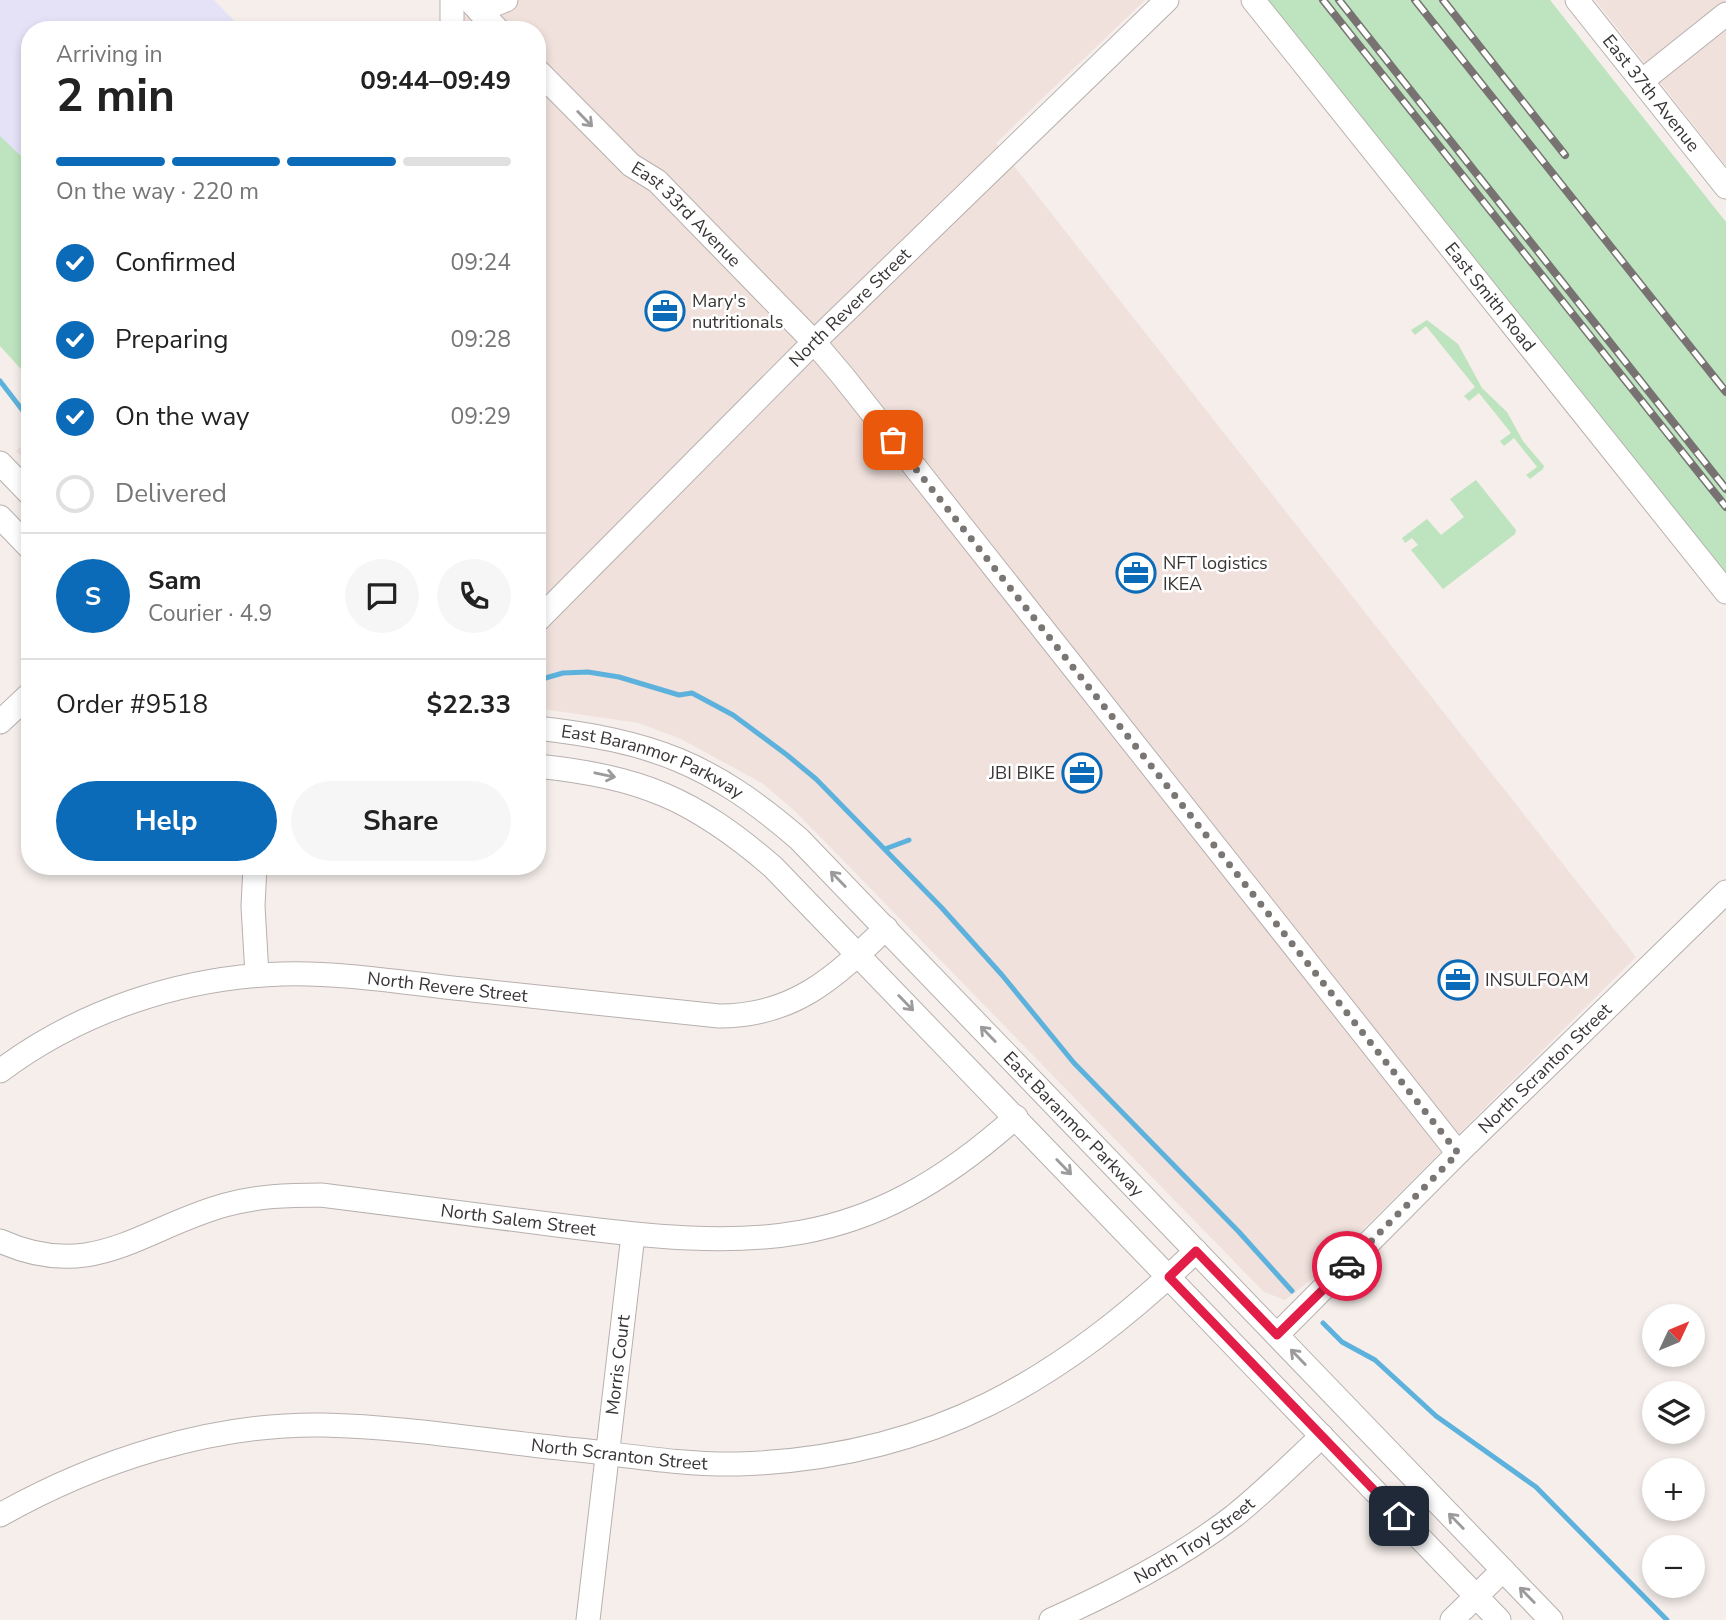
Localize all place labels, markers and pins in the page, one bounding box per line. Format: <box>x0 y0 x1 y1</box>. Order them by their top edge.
place label: Mary's nutritionals <box>692 289 783 334</box>
office icon: Mary's nutritionals <box>644 290 686 332</box>
pin <box>863 410 923 470</box>
place label: NFT logistics IKEA <box>1163 551 1268 596</box>
office icon: NFT logistics IKEA <box>1115 552 1157 594</box>
office icon: JBI BIKE <box>1061 752 1103 794</box>
place label: JBI BIKE <box>988 761 1055 785</box>
office icon: INSULFOAM <box>1437 959 1479 1001</box>
place label: INSULFOAM <box>1485 968 1589 992</box>
pin <box>1369 1486 1429 1546</box>

